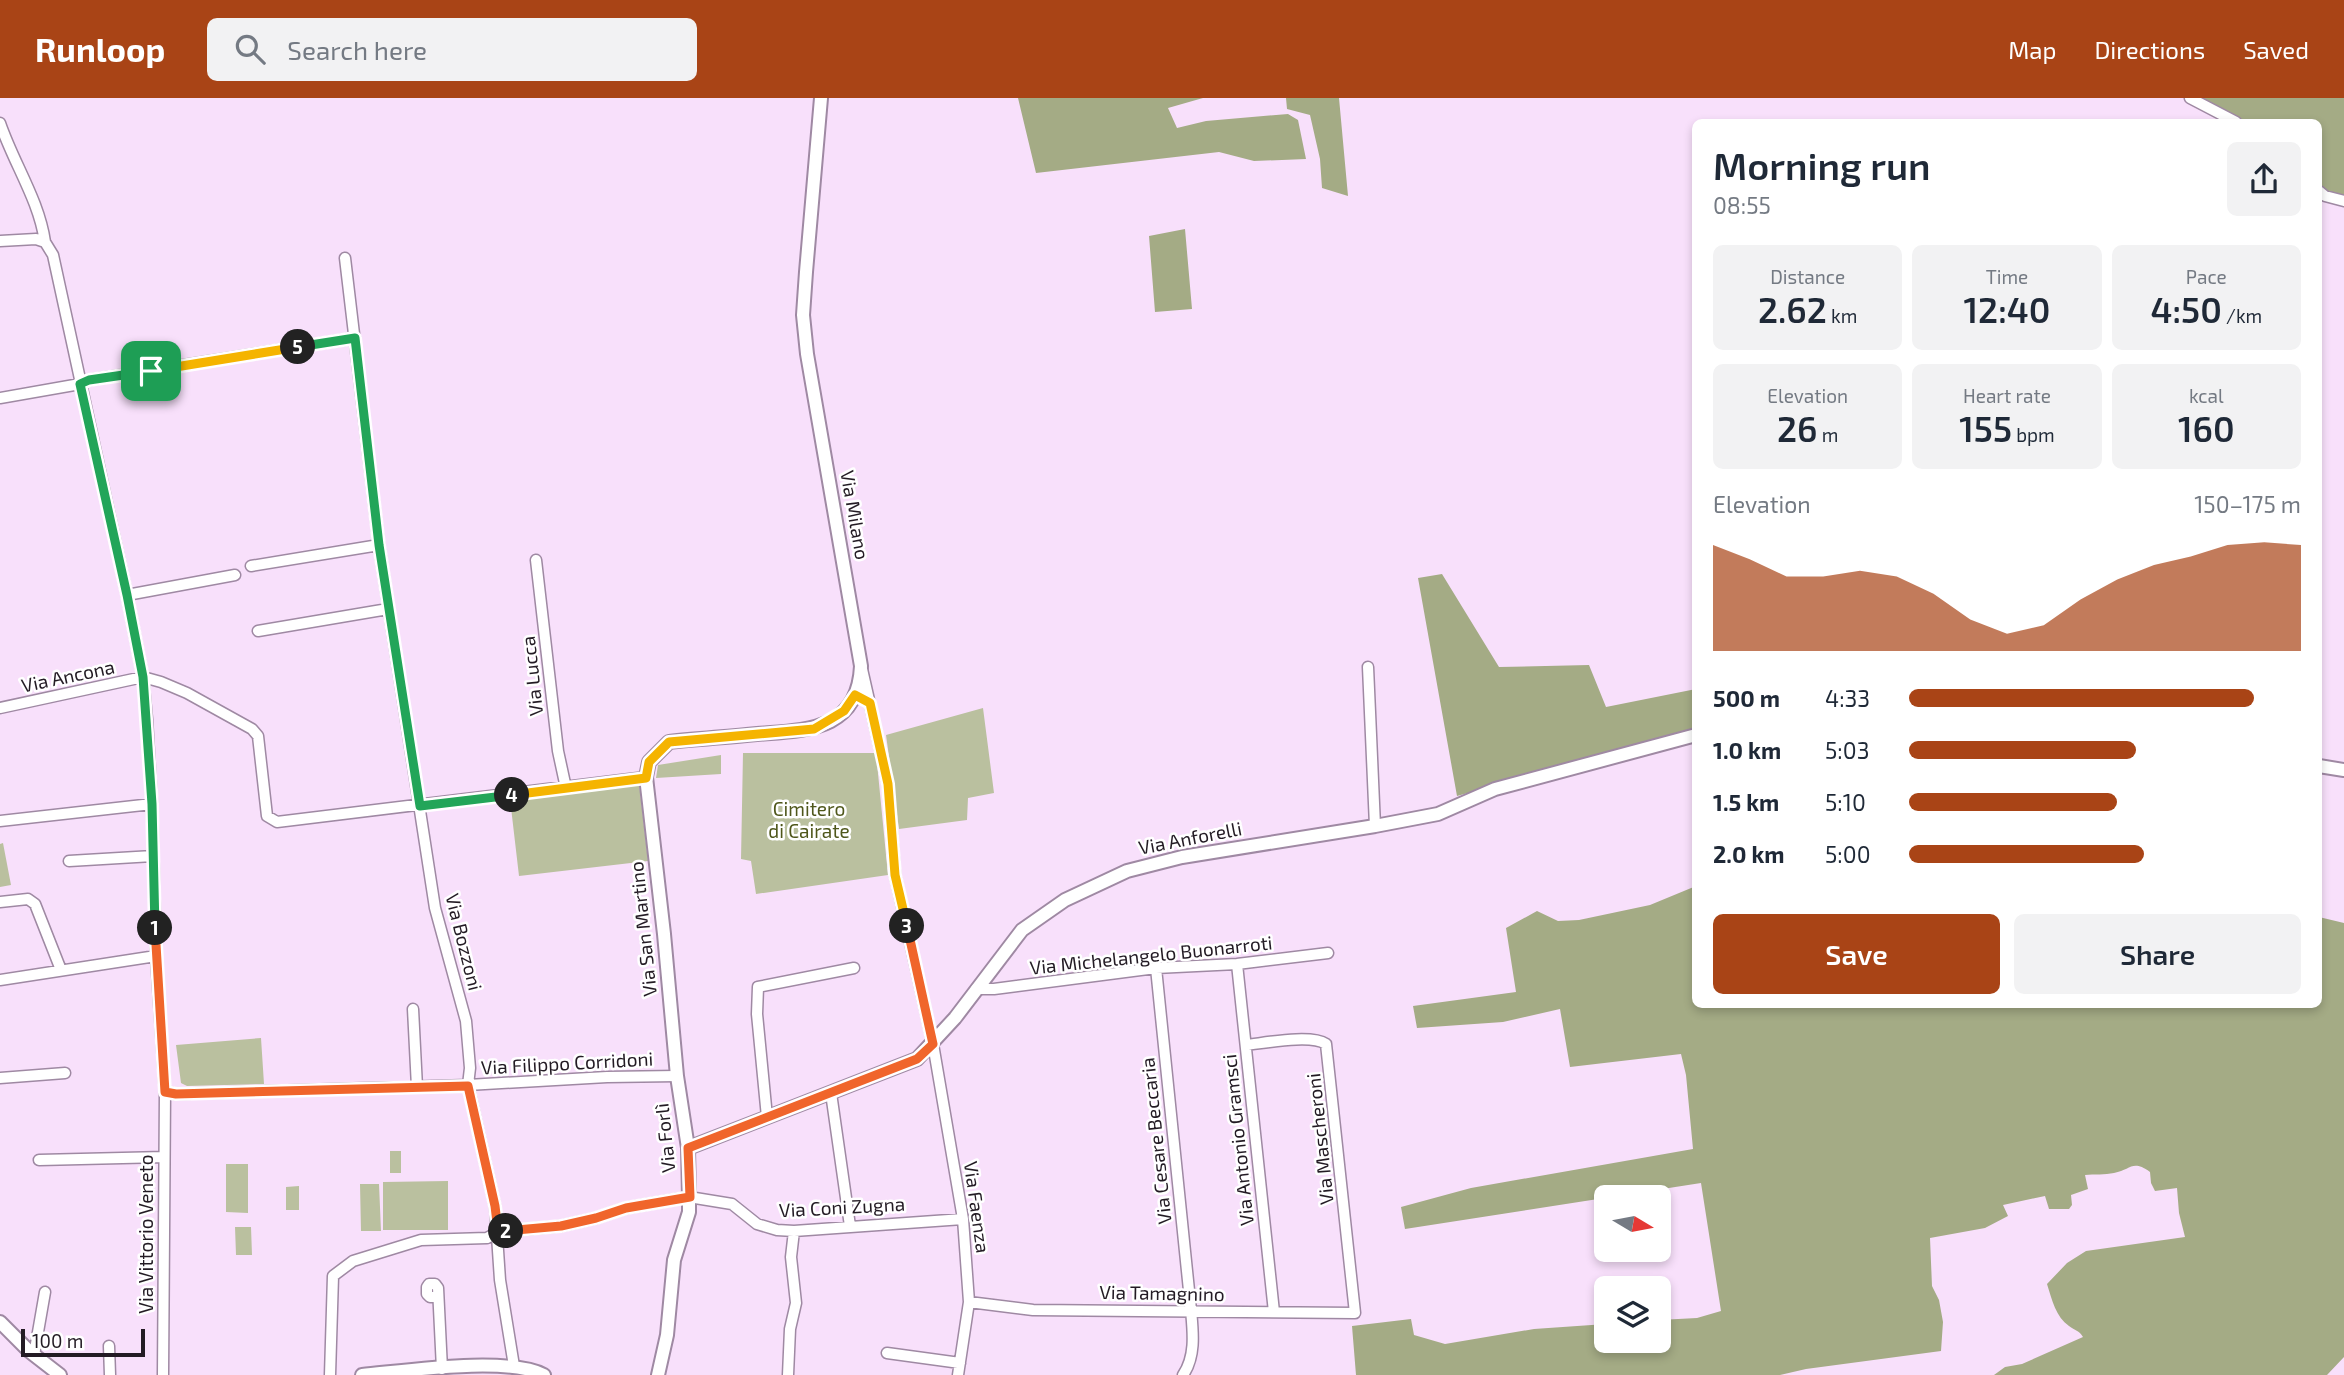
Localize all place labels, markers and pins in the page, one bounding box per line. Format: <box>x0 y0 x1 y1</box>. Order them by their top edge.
pin: 5 <box>280 330 316 364</box>
pin <box>121 341 181 401</box>
pin: 4 <box>494 778 530 812</box>
pin: 3 <box>890 908 925 944</box>
pin: 1 <box>138 910 172 946</box>
pin: 2 <box>489 1214 524 1248</box>

